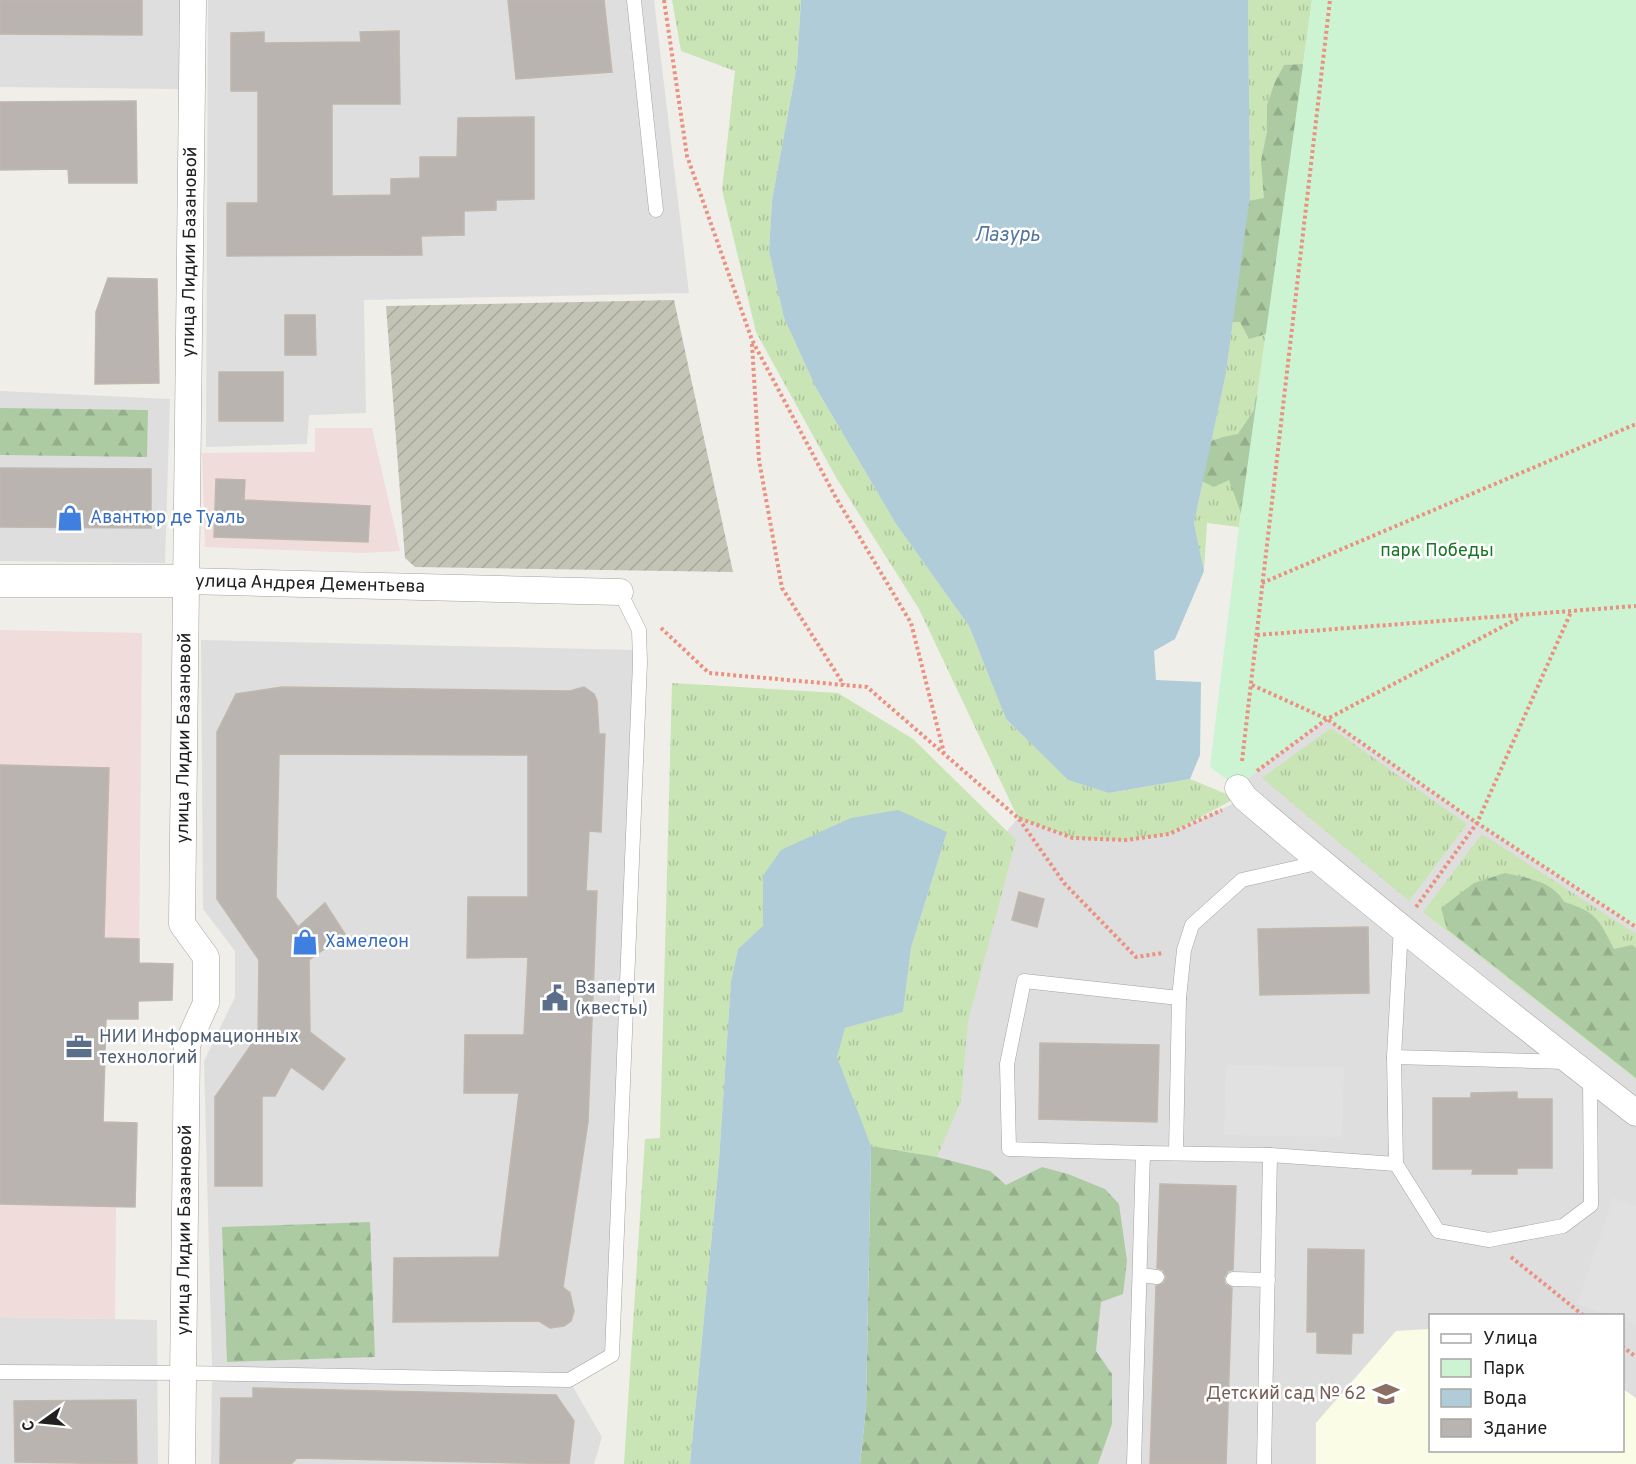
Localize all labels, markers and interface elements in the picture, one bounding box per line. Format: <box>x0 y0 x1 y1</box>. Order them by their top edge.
street label: улица Лидии Базановой <box>177 146 203 358</box>
water label: Лазурь <box>974 223 1040 249</box>
shop icon: Авантюр де Туаль <box>55 503 85 533</box>
place label: Авантюр де Туаль <box>90 507 245 530</box>
park label: парк Победы <box>1380 540 1494 563</box>
street label: улица Андрея Дементьева <box>195 570 425 599</box>
street label: улица Лидии Базановой <box>171 632 197 844</box>
shop icon: Хамелеон <box>290 927 320 957</box>
place label: Хамелеон <box>325 931 409 954</box>
place label: Взаперти (квесты) <box>575 977 656 1021</box>
public building icon: Взаперти (квесты) <box>540 983 570 1013</box>
place label: НИИ Информационных технологий <box>99 1026 299 1070</box>
office icon: НИИ Информационных технологий <box>64 1032 94 1062</box>
street label: улица Лидии Базановой <box>172 1124 198 1336</box>
legend <box>1429 1314 1624 1452</box>
text: Улица <box>1483 1328 1537 1351</box>
text: Парк <box>1483 1358 1525 1381</box>
school or university icon: Детский сад № 62 <box>1371 1379 1401 1409</box>
place label: Детский сад № 62 <box>1206 1383 1366 1406</box>
text: Вода <box>1483 1388 1527 1411</box>
north arrow <box>12 1392 72 1452</box>
text: С <box>18 1418 40 1433</box>
text: Здание <box>1483 1418 1547 1441</box>

